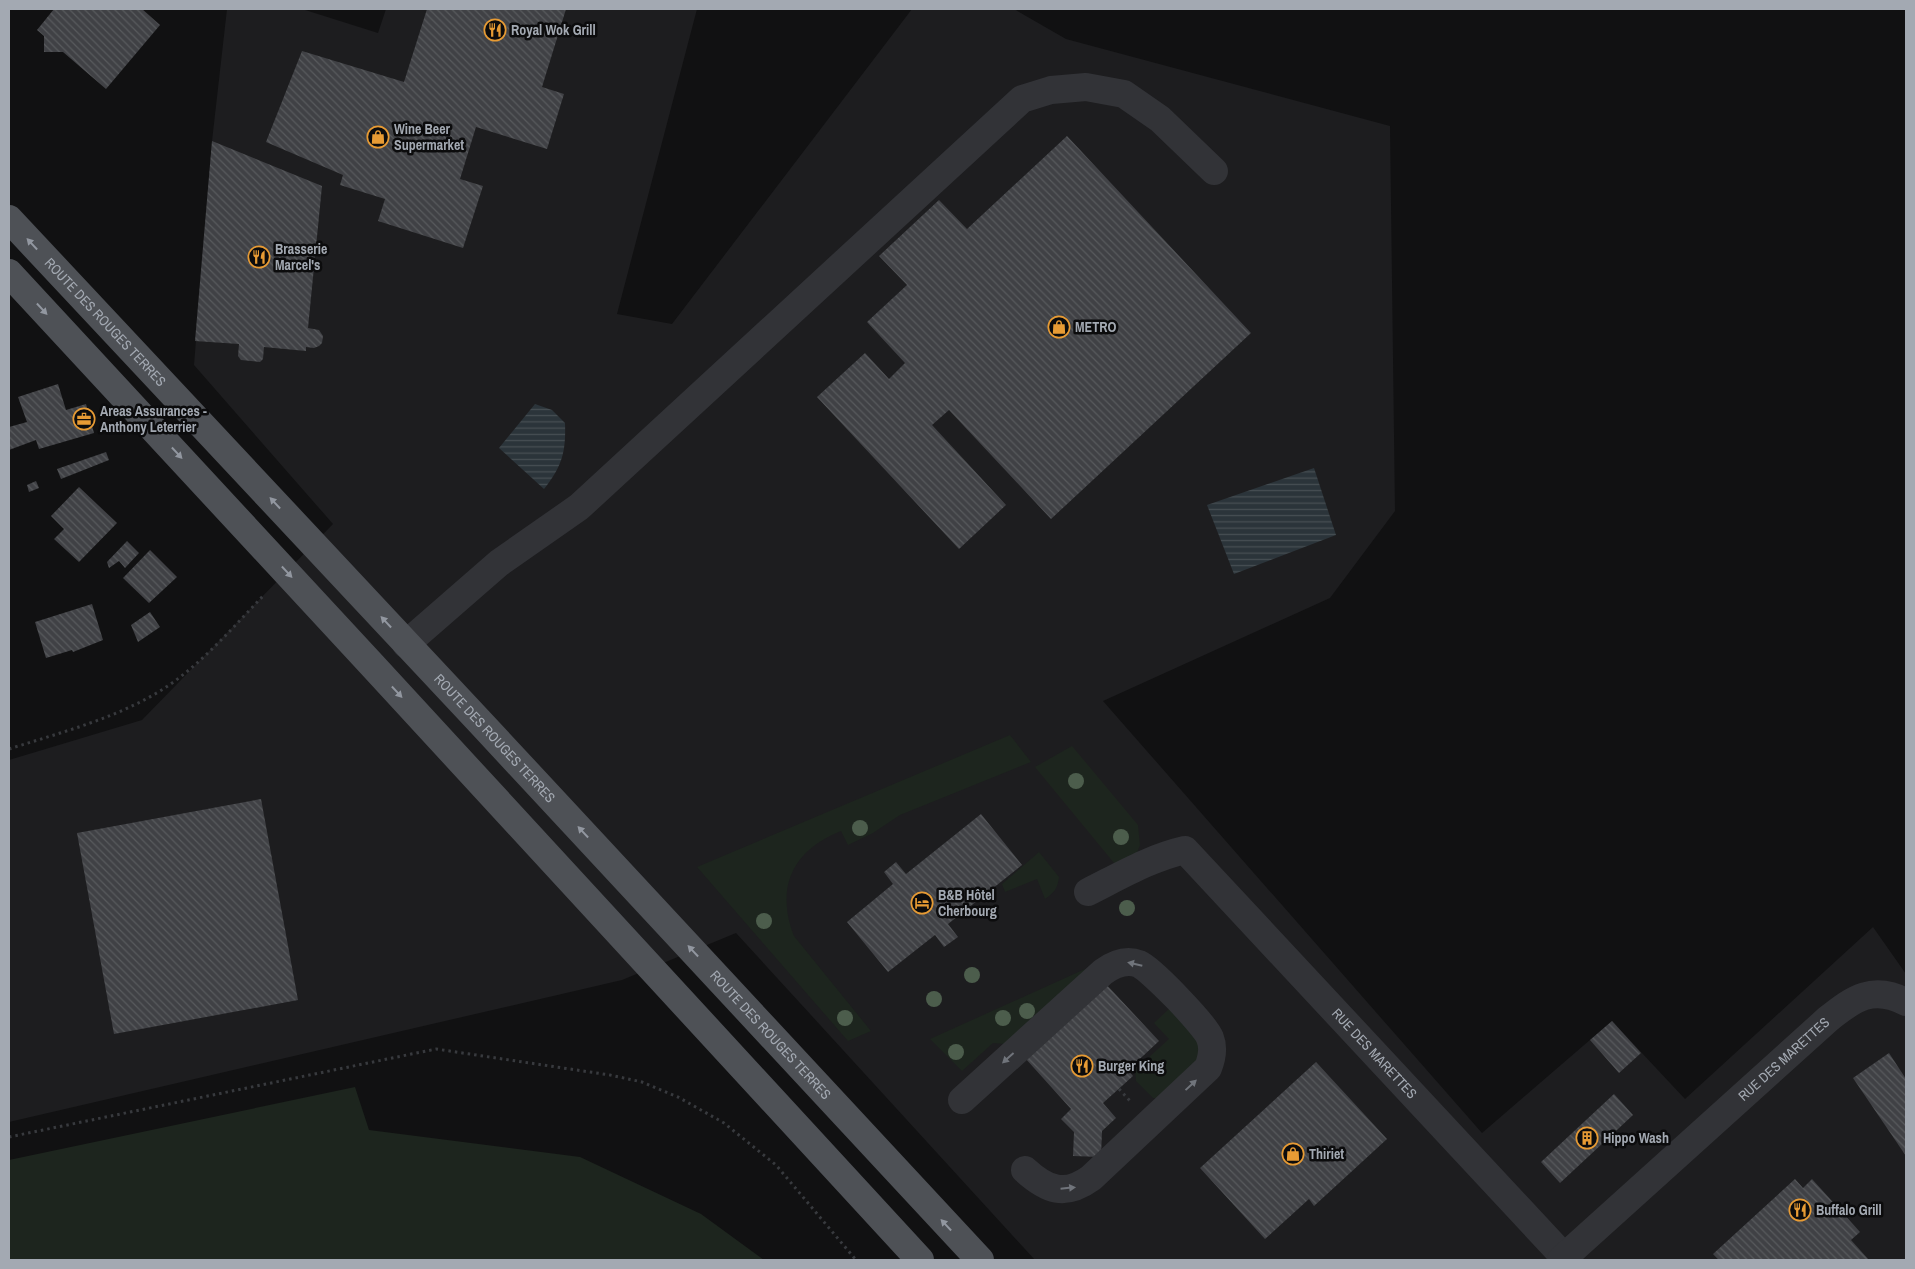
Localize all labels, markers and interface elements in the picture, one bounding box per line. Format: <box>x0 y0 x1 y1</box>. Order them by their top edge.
restaurant icon: Royal Wok Grill <box>483 18 507 42</box>
place label: Royal Wok Grill <box>511 21 596 39</box>
place label: Wine Beer Supermarket <box>394 120 464 154</box>
shop icon: Wine Beer Supermarket <box>366 125 390 149</box>
one-way arrow <box>26 238 38 250</box>
place label: Brasserie Marcel's <box>275 240 327 274</box>
restaurant icon: Brasserie Marcel's <box>247 245 271 269</box>
street label: ROUTE DES ROUGES TERRES <box>41 254 170 390</box>
one-way arrow <box>36 302 48 314</box>
shop icon: METRO <box>1047 315 1071 339</box>
place label: METRO <box>1075 318 1117 336</box>
place label: Areas Assurances - Anthony Leterrier <box>100 402 207 436</box>
office icon: Areas Assurances - Anthony Leterrier <box>72 407 96 431</box>
one-way arrow <box>171 447 182 460</box>
one-way arrow <box>269 498 281 510</box>
one-way arrow <box>281 566 293 578</box>
one-way arrow <box>380 617 392 629</box>
street label: ROUTE DES ROUGES TERRES <box>430 670 559 807</box>
one-way arrow <box>392 685 403 698</box>
one-way arrow <box>577 826 588 839</box>
place label: B&B Hôtel Cherbourg <box>938 886 997 920</box>
hotel icon: B&B Hôtel Cherbourg <box>910 891 934 915</box>
one-way arrow <box>687 946 699 958</box>
one-way arrow <box>1127 960 1142 968</box>
street label: ROUTE DES ROUGES TERRES <box>706 966 835 1103</box>
street label: RUE DES MARETTES <box>1328 1005 1421 1103</box>
street label: RUE DES MARETTES <box>1734 1013 1833 1105</box>
one-way arrow <box>1003 1052 1015 1064</box>
restaurant icon: Burger King <box>1070 1054 1094 1078</box>
place label: Burger King <box>1098 1057 1164 1075</box>
one-way arrow <box>1184 1079 1196 1091</box>
building icon: Hippo Wash <box>1575 1126 1599 1150</box>
place label: Hippo Wash <box>1603 1129 1669 1147</box>
shop icon: Thiriet <box>1281 1142 1305 1166</box>
place label: Thiriet <box>1309 1145 1344 1163</box>
one-way arrow <box>1060 1184 1076 1192</box>
restaurant icon: Buffalo Grill <box>1788 1198 1812 1222</box>
place label: Buffalo Grill <box>1816 1201 1882 1219</box>
one-way arrow <box>941 1218 952 1231</box>

